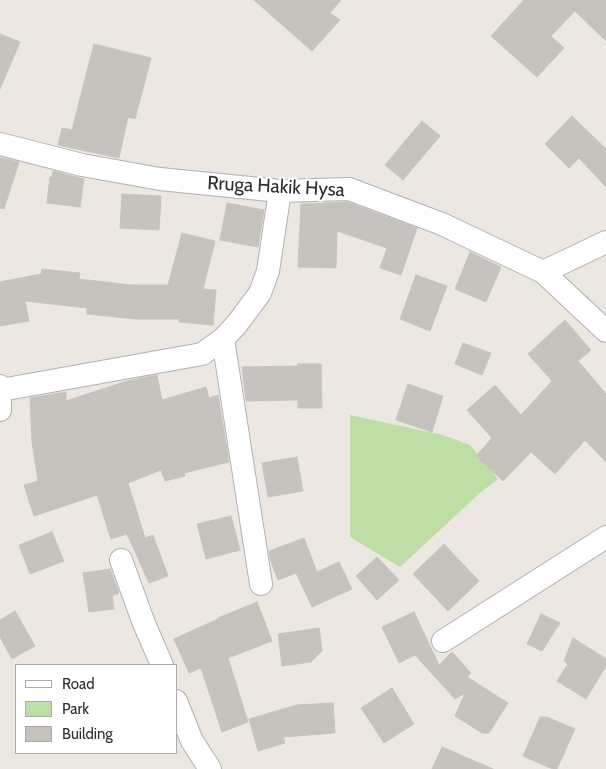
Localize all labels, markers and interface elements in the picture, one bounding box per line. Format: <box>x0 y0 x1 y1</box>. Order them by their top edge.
street label: Rruga Hakik Hysa <box>207 172 345 202</box>
legend <box>15 664 178 754</box>
text: Road <box>62 675 95 693</box>
text: Park <box>62 700 89 718</box>
text: Building <box>62 725 113 743</box>

